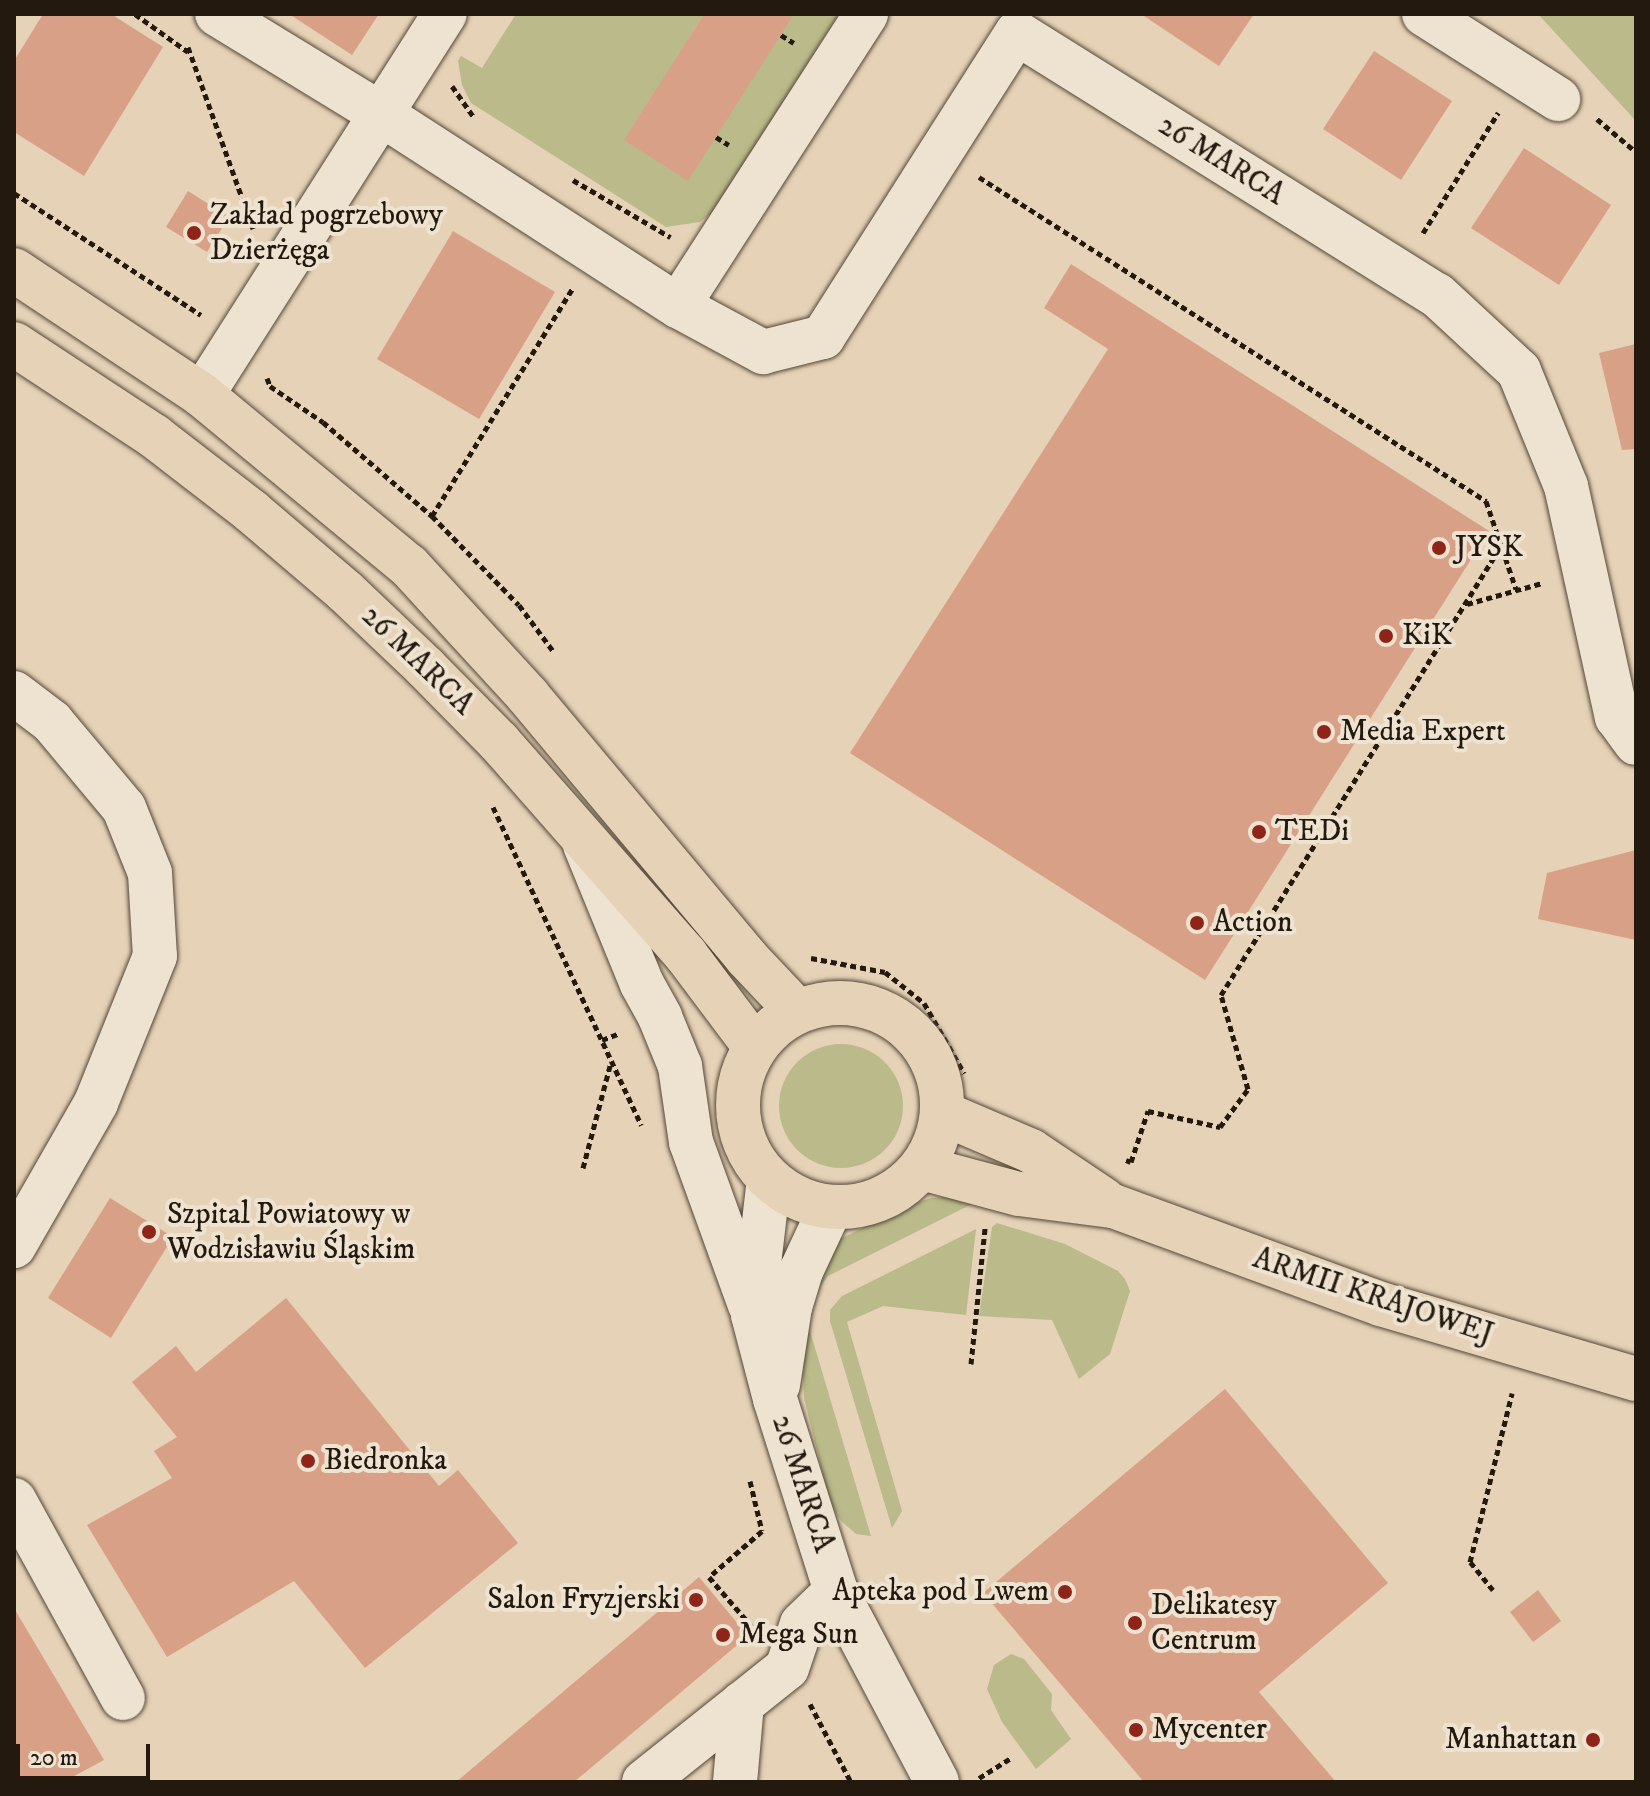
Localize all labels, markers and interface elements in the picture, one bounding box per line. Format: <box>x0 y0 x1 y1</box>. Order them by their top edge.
street label: 26 MARCA <box>1151 108 1291 214</box>
place label: Zakład pogrzebowy Dzierżęga <box>210 198 443 268</box>
marker: Zakład pogrzebowy Dzierżęga <box>185 224 203 242</box>
place label: JYSK <box>1455 530 1523 566</box>
marker: JYSK <box>1430 539 1448 557</box>
street label: 26 MARCA <box>353 599 481 723</box>
place label: KiK <box>1402 618 1452 654</box>
marker: KiK <box>1377 627 1395 645</box>
place label: Media Expert <box>1340 714 1506 750</box>
marker: Media Expert <box>1315 723 1333 741</box>
place label: TEDi <box>1275 814 1349 850</box>
marker: TEDi <box>1250 823 1268 841</box>
place label: Action <box>1213 905 1293 941</box>
marker: Action <box>1188 914 1206 932</box>
place label: Szpital Powiatowy w Wodzisławiu Śląskim <box>167 1197 415 1268</box>
marker: Szpital Powiatowy w Wodzisławiu Śląskim <box>138 1221 160 1243</box>
street label: ARMII KRAJOWEJ <box>1248 1241 1498 1353</box>
street label: 26 MARCA <box>763 1411 841 1557</box>
place label: Biedronka <box>324 1443 447 1479</box>
marker: Biedronka <box>299 1452 317 1470</box>
place label: Apteka pod Lwem <box>832 1574 1049 1610</box>
place label: Salon Fryzjerski <box>487 1582 680 1618</box>
marker: Apteka pod Lwem <box>1056 1583 1074 1601</box>
place label: Delikatesy Centrum <box>1151 1588 1276 1658</box>
marker: Salon Fryzjerski <box>687 1591 705 1609</box>
marker: Delikatesy Centrum <box>1126 1614 1144 1632</box>
place label: Mega Sun <box>739 1617 858 1653</box>
marker: Mega Sun <box>714 1626 732 1644</box>
place label: Mycenter <box>1152 1712 1267 1748</box>
marker: Mycenter <box>1127 1721 1145 1739</box>
place label: Manhattan <box>1445 1722 1577 1758</box>
scale bar <box>20 1728 154 1778</box>
marker: Manhattan <box>1584 1731 1602 1749</box>
text: 20 m <box>30 1743 78 1773</box>

